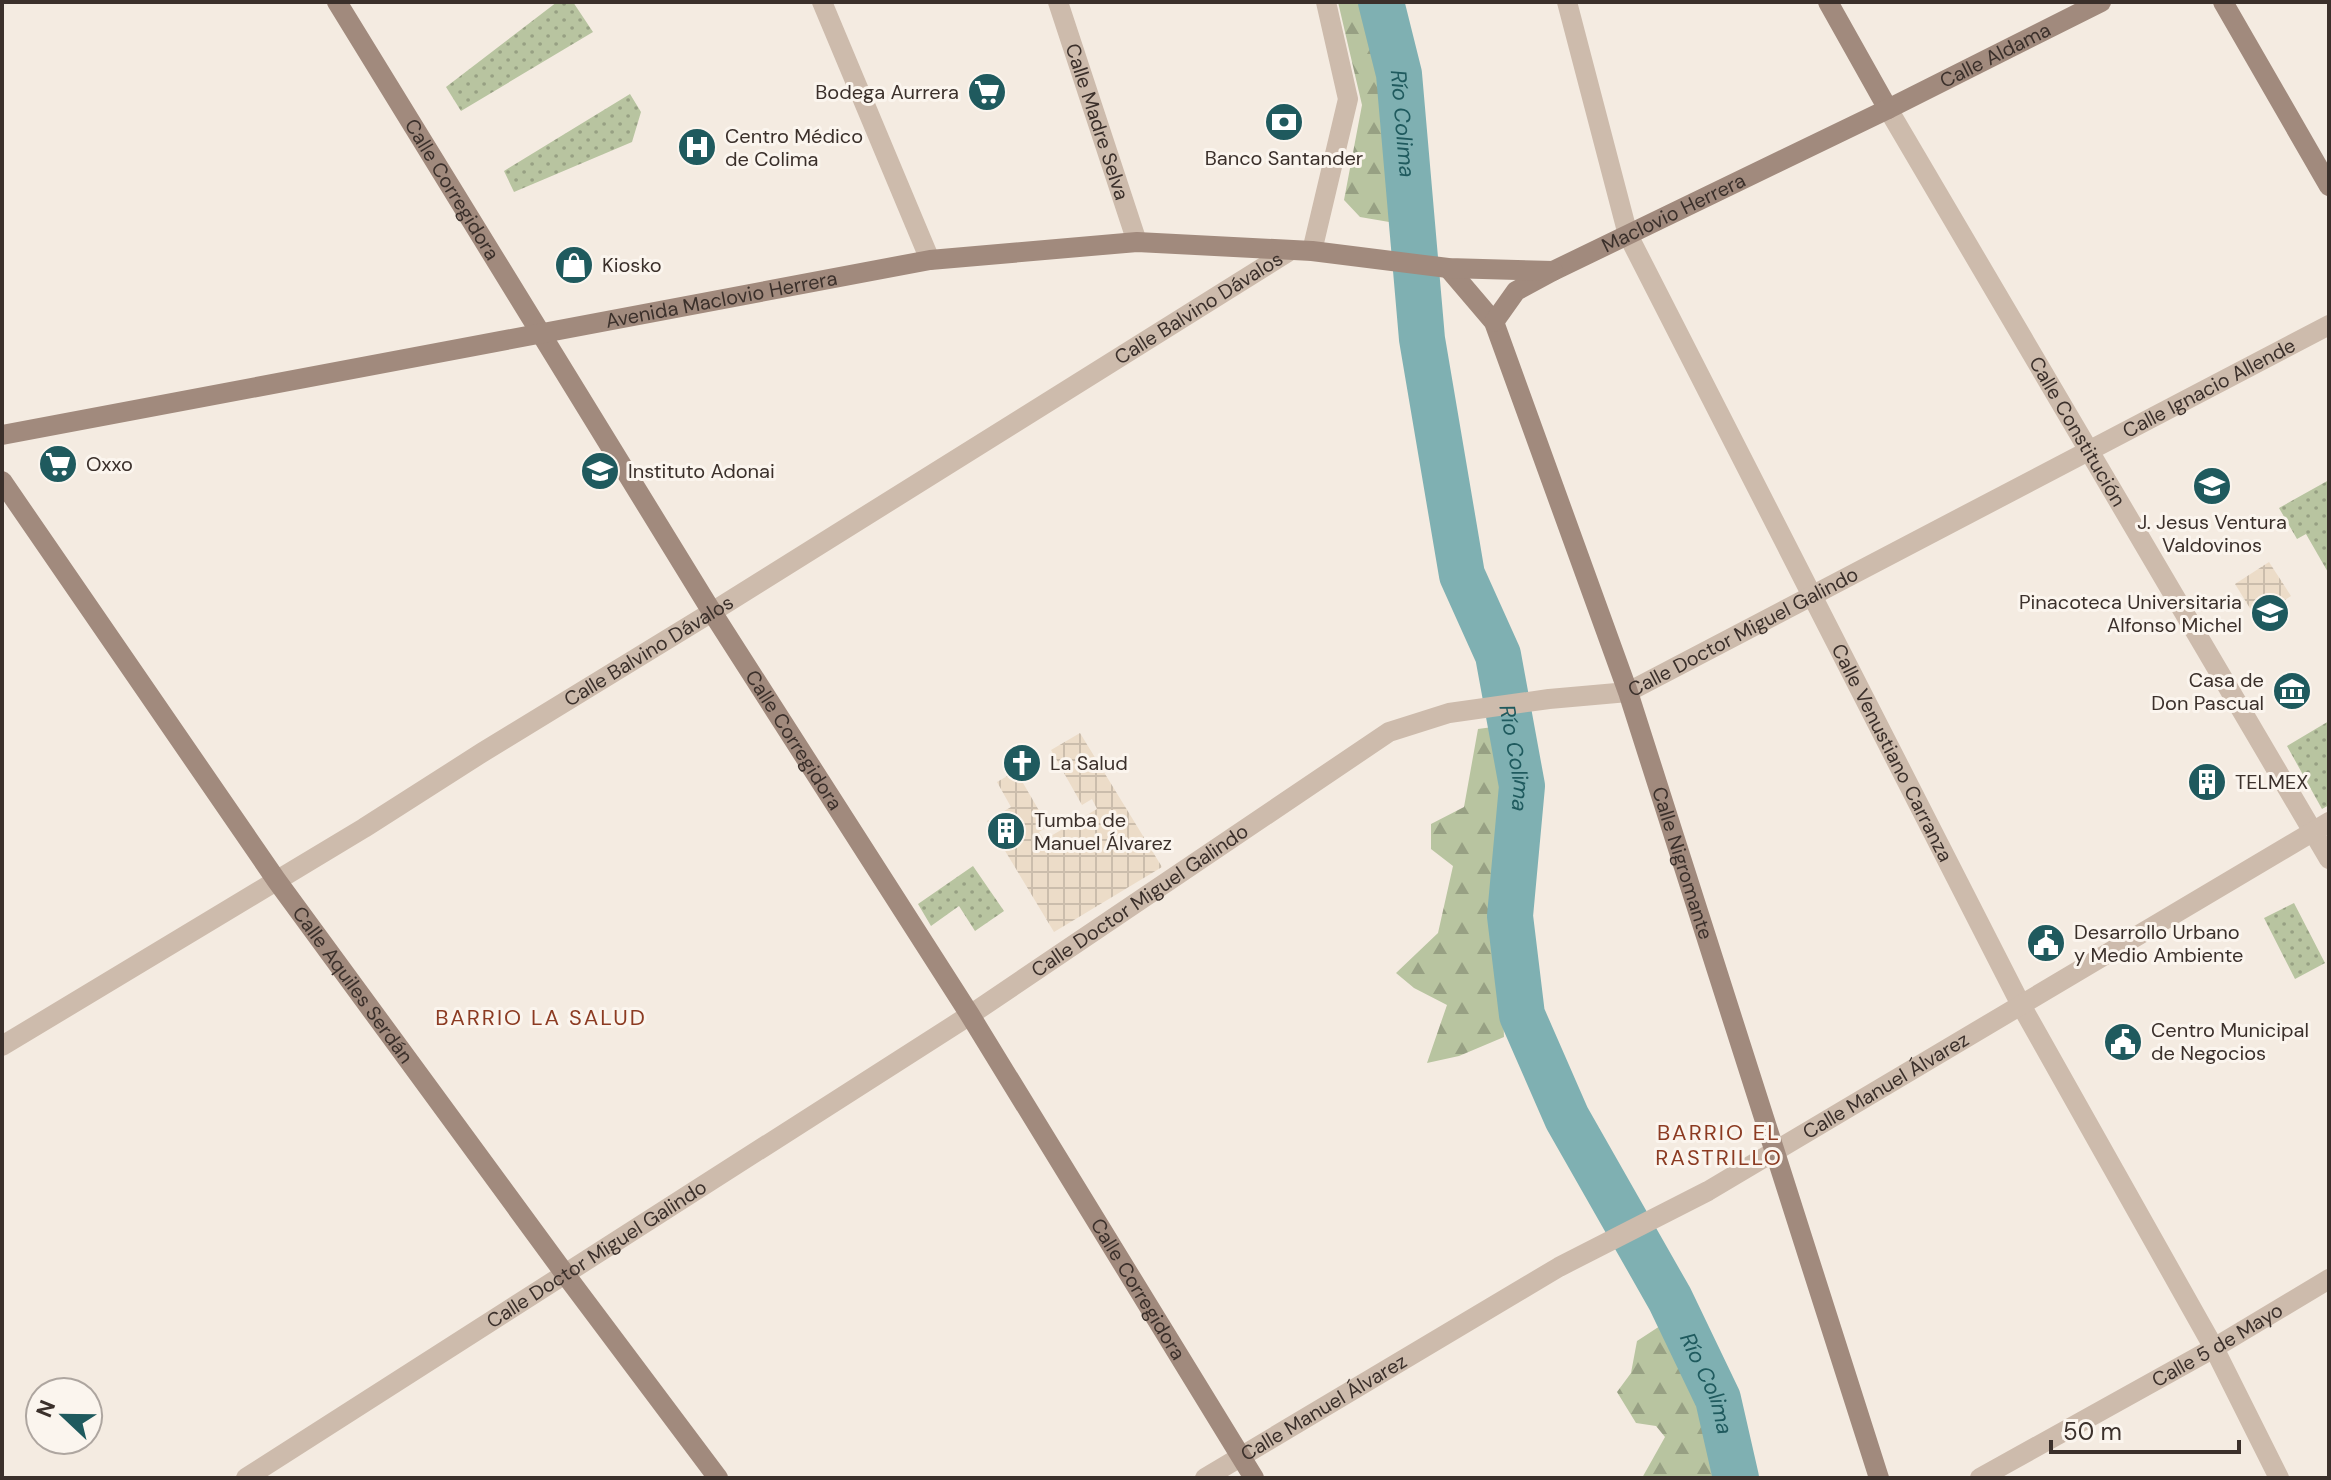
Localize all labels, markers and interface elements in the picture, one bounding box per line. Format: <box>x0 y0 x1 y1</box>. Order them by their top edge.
street label: Calle Aldama <box>1935 16 2055 94</box>
street label: Calle Madre Selva <box>1060 40 1135 203</box>
water label: Río Colima <box>1384 68 1422 179</box>
supermarket icon: Bodega Aurrera <box>966 71 1008 113</box>
place label: Bodega Aurrera <box>815 79 959 105</box>
bank icon: Banco Santander <box>1263 101 1305 143</box>
street label: Calle Corregidora <box>399 114 506 265</box>
place label: Centro Médico de Colima <box>725 123 863 172</box>
hospital icon: Centro Médico de Colima <box>676 126 718 168</box>
place label: Banco Santander <box>1205 145 1363 171</box>
street label: Maclovio Herrera <box>1597 167 1750 259</box>
shop icon: Kiosko <box>553 244 595 286</box>
street label: Calle Balvino Dávalos <box>1109 245 1288 370</box>
place label: Kiosko <box>602 252 662 278</box>
street label: Avenida Maclovio Herrera <box>603 265 839 334</box>
street label: Calle Ignacio Allende <box>2118 332 2300 444</box>
street label: Calle Constitución <box>2023 352 2132 511</box>
supermarket icon: Oxxo <box>37 443 79 485</box>
school or university icon: Instituto Adonai <box>579 450 621 492</box>
place label: Oxxo <box>86 451 133 477</box>
place label: Instituto Adonai <box>628 458 775 484</box>
school or university icon: J. Jesus Ventura Valdovinos <box>2191 465 2233 507</box>
place label: J. Jesus Ventura Valdovinos <box>2137 509 2287 558</box>
street label: Calle Doctor Miguel Galindo <box>1623 561 1863 703</box>
street label: Calle Balvino Dávalos <box>559 589 738 712</box>
place label: Pinacoteca Universitaria Alfonso Michel <box>2019 589 2242 638</box>
school or university icon: Pinacoteca Universitaria Alfonso Michel <box>2249 592 2291 634</box>
street label: Calle Venustiano Carranza <box>1826 639 1959 866</box>
street label: Calle Corregidora <box>739 665 848 815</box>
place label: Casa de Don Pascual <box>2151 667 2264 716</box>
museum icon: Casa de Don Pascual <box>2271 670 2313 712</box>
water label: Río Colima <box>1493 702 1537 813</box>
church icon: La Salud <box>1001 742 1043 784</box>
place label: La Salud <box>1050 750 1128 776</box>
building icon: TELMEX <box>2186 761 2228 803</box>
place label: TELMEX <box>2235 769 2308 795</box>
street label: Calle Nigromante <box>1646 783 1719 943</box>
place label: Tumba de Manuel Álvarez <box>1034 807 1172 856</box>
building icon: Tumba de Manuel Álvarez <box>985 810 1027 852</box>
street label: Calle Doctor Miguel Galindo <box>1026 818 1253 983</box>
street label: Calle Aquiles Serdán <box>287 901 419 1068</box>
place label: Desarrollo Urbano y Medio Ambiente <box>2074 919 2243 968</box>
public building icon: Desarrollo Urbano y Medio Ambiente <box>2025 922 2067 964</box>
district label: BARRIO LA SALUD <box>435 1003 647 1032</box>
place label: Centro Municipal de Negocios <box>2151 1017 2309 1066</box>
public building icon: Centro Municipal de Negocios <box>2102 1021 2144 1063</box>
street label: Calle Manuel Álvarez <box>1798 1026 1974 1145</box>
district label: BARRIO EL RASTRILLO <box>1655 1118 1783 1172</box>
street label: Calle Doctor Miguel Galindo <box>481 1174 712 1334</box>
street label: Calle Corregidora <box>1085 1213 1191 1365</box>
street label: Calle 5 de Mayo <box>2147 1297 2287 1393</box>
water label: Río Colima <box>1674 1327 1740 1437</box>
street label: Calle Manuel Álvarez <box>1236 1348 1411 1467</box>
north arrow <box>24 1376 104 1456</box>
text: N <box>29 1396 62 1422</box>
scale bar <box>2051 1404 2239 1454</box>
text: 50 m <box>2063 1416 2122 1447</box>

